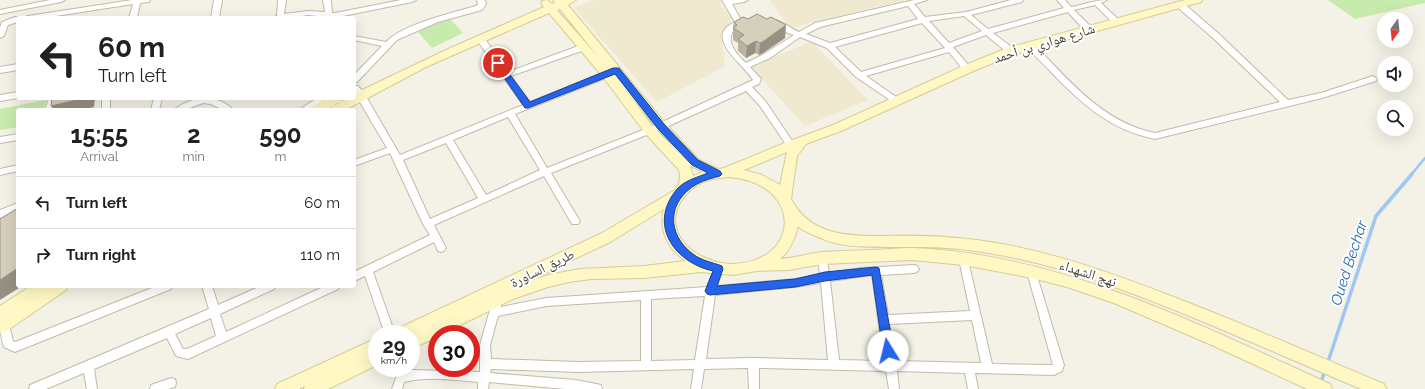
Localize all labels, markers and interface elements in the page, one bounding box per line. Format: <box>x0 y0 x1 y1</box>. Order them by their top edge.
north arrow <box>1377 12 1413 48</box>
map controls <box>1377 12 1413 136</box>
street label: شارع هواري بن أحمد <box>991 20 1098 69</box>
text: 60 m <box>98 31 165 64</box>
icon: left <box>32 32 84 84</box>
pin <box>481 46 515 80</box>
icon: arrive <box>487 52 509 74</box>
button: sound <box>1377 56 1413 92</box>
text: Turn left <box>98 65 167 86</box>
button: search <box>1377 100 1413 136</box>
text: 15:55 <box>70 120 128 149</box>
text: 2 <box>187 120 201 149</box>
text: 590 <box>259 120 302 149</box>
text: Arrival <box>80 149 118 164</box>
text: min <box>183 149 205 164</box>
text: m <box>274 149 286 164</box>
icon: left <box>32 192 54 214</box>
text: Turn left <box>66 194 127 212</box>
text: 60 m <box>304 194 340 212</box>
water label: Oued Bechar <box>1327 218 1371 308</box>
icon: right <box>32 244 54 266</box>
text: Turn right <box>66 246 136 264</box>
text: 110 m <box>300 246 340 264</box>
street label: طريق الساورة <box>507 246 577 292</box>
street label: نهج الشهداء <box>1057 256 1119 292</box>
speed limit sign: 30 <box>428 325 480 377</box>
position arrow <box>867 330 909 372</box>
text: 29 <box>382 334 406 358</box>
text: km/h <box>381 355 407 366</box>

